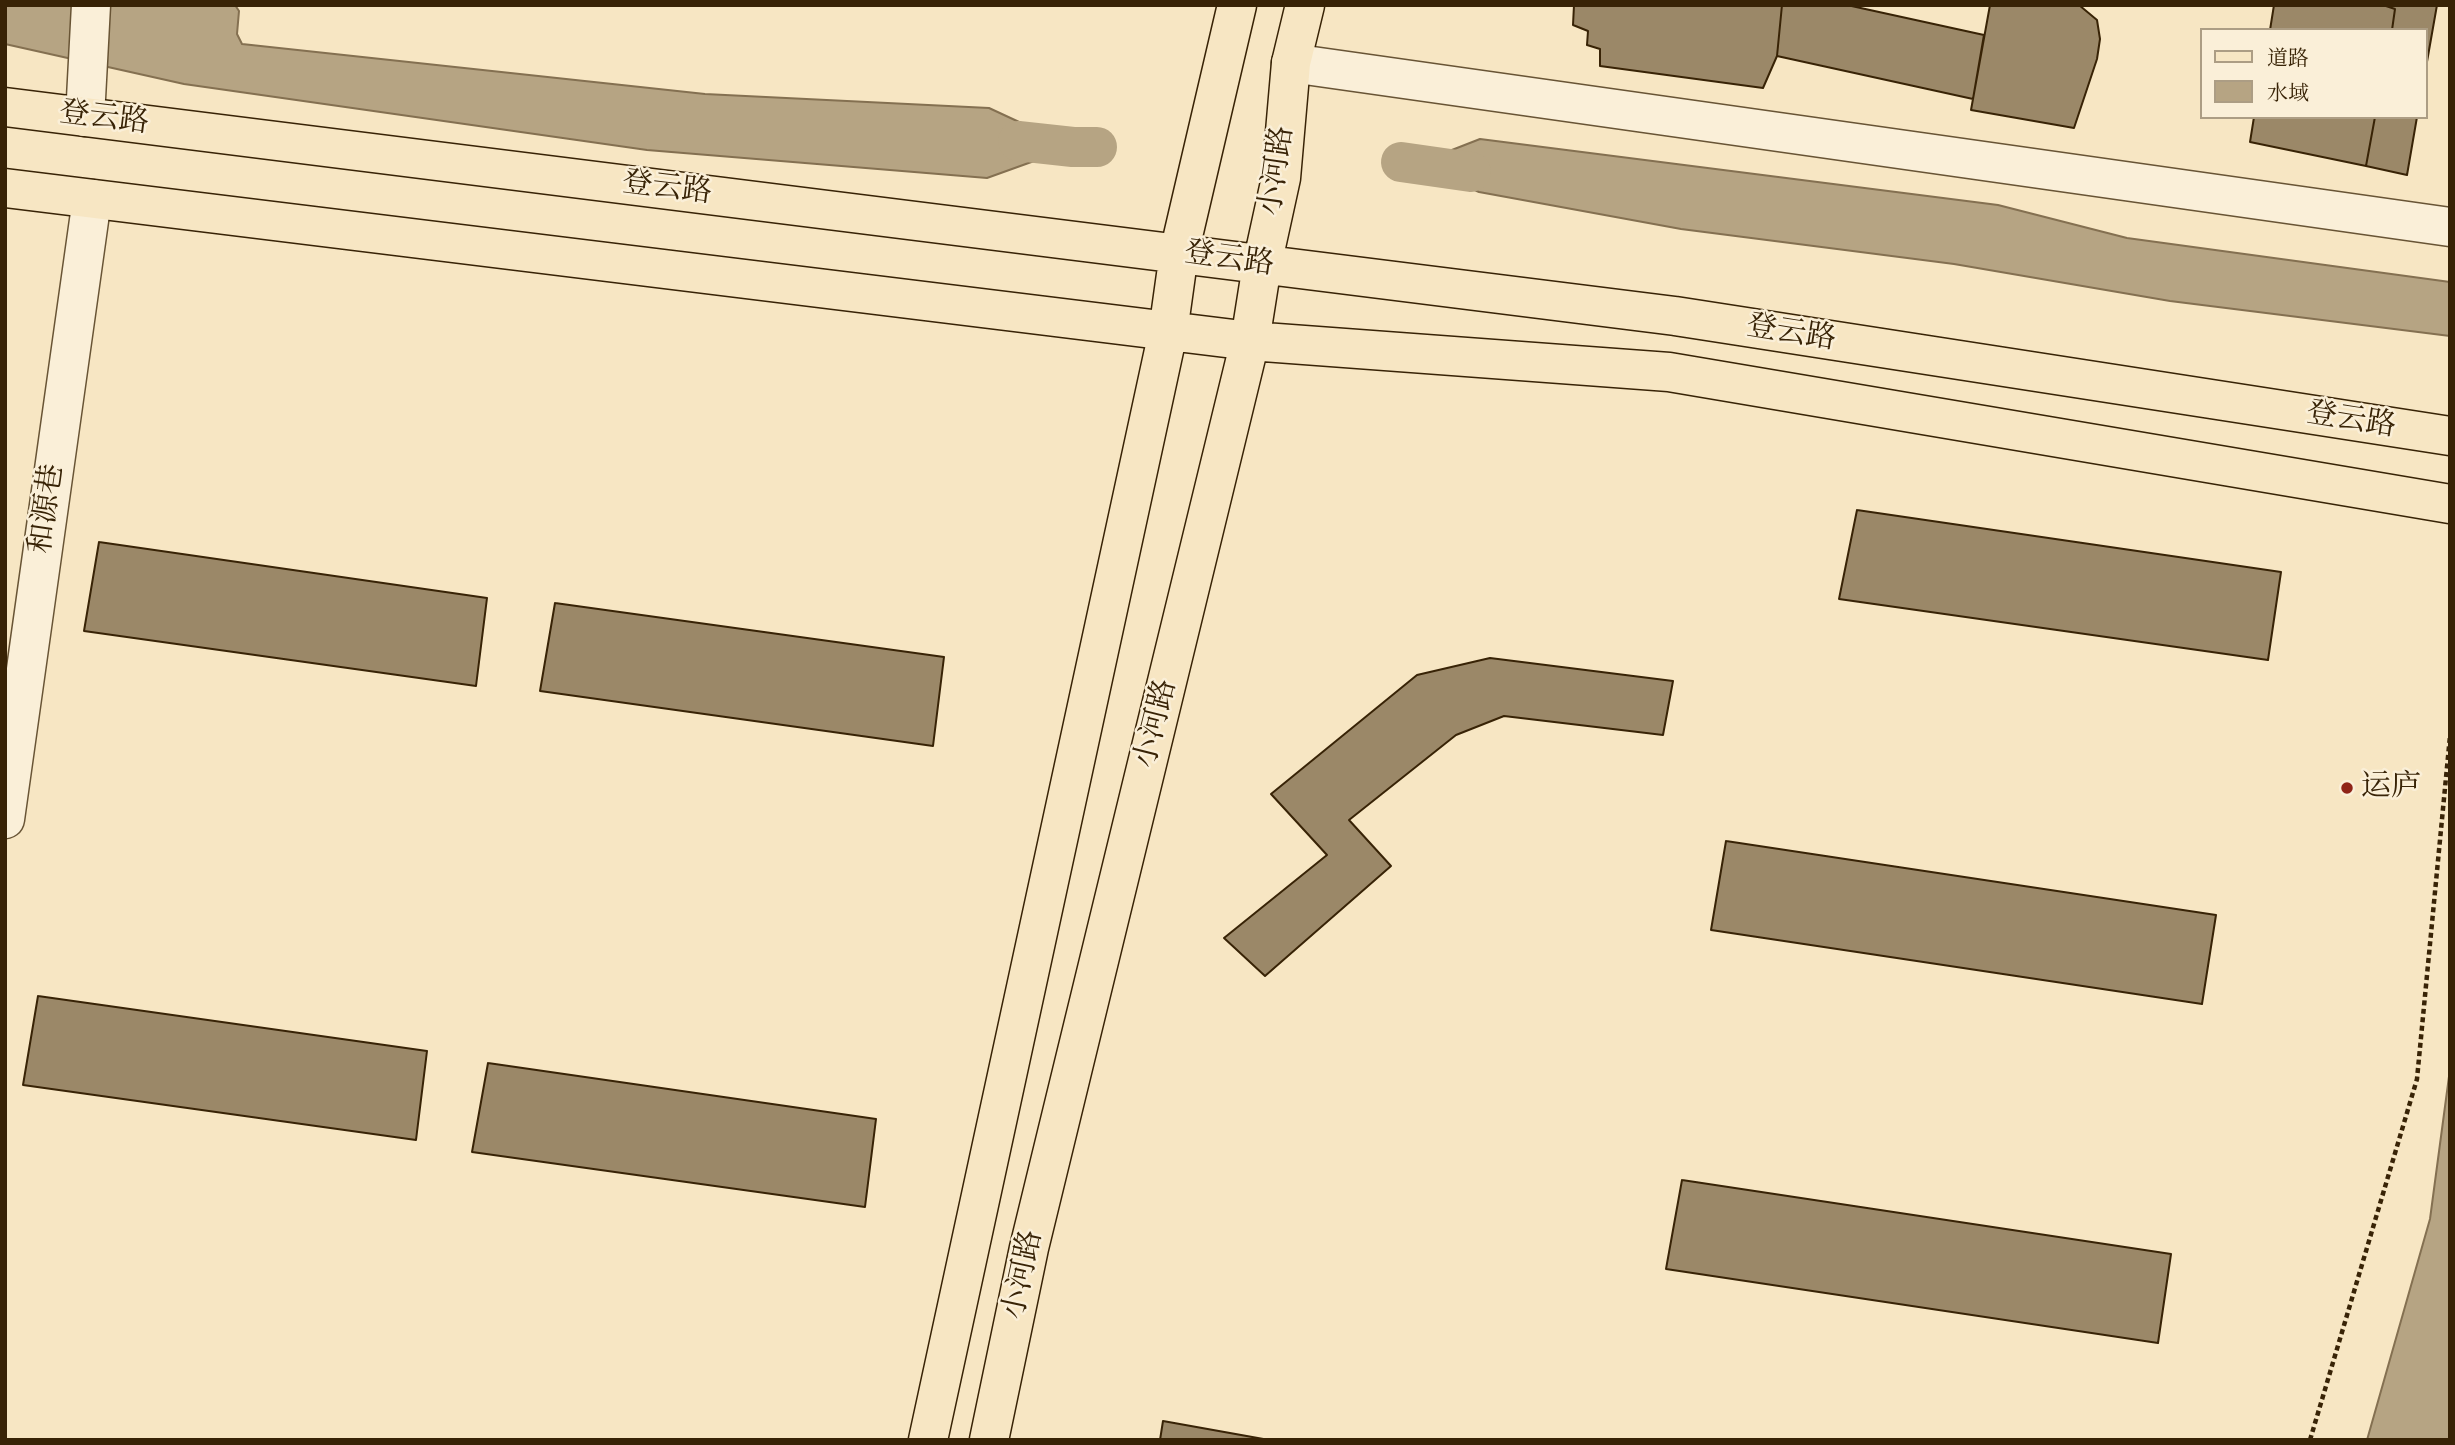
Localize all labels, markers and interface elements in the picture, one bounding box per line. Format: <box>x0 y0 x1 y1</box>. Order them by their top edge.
legend <box>2200 28 2427 119</box>
text: 道路 <box>2267 44 2309 73</box>
text: 水域 <box>2267 79 2309 108</box>
street label: 登云路 <box>57 96 151 142</box>
street label: 小河路 <box>1254 124 1302 218</box>
street label: 登云路 <box>620 166 714 212</box>
street label: 登云路 <box>1182 236 1276 284</box>
street label: 登云路 <box>1744 309 1838 359</box>
street label: 登云路 <box>2304 396 2398 446</box>
street label: 和源巷 <box>24 462 72 556</box>
street label: 小河路 <box>1129 676 1185 772</box>
place label: 运庐 <box>2361 770 2421 806</box>
marker: 运庐 <box>2339 780 2355 796</box>
street label: 小河路 <box>997 1227 1051 1323</box>

